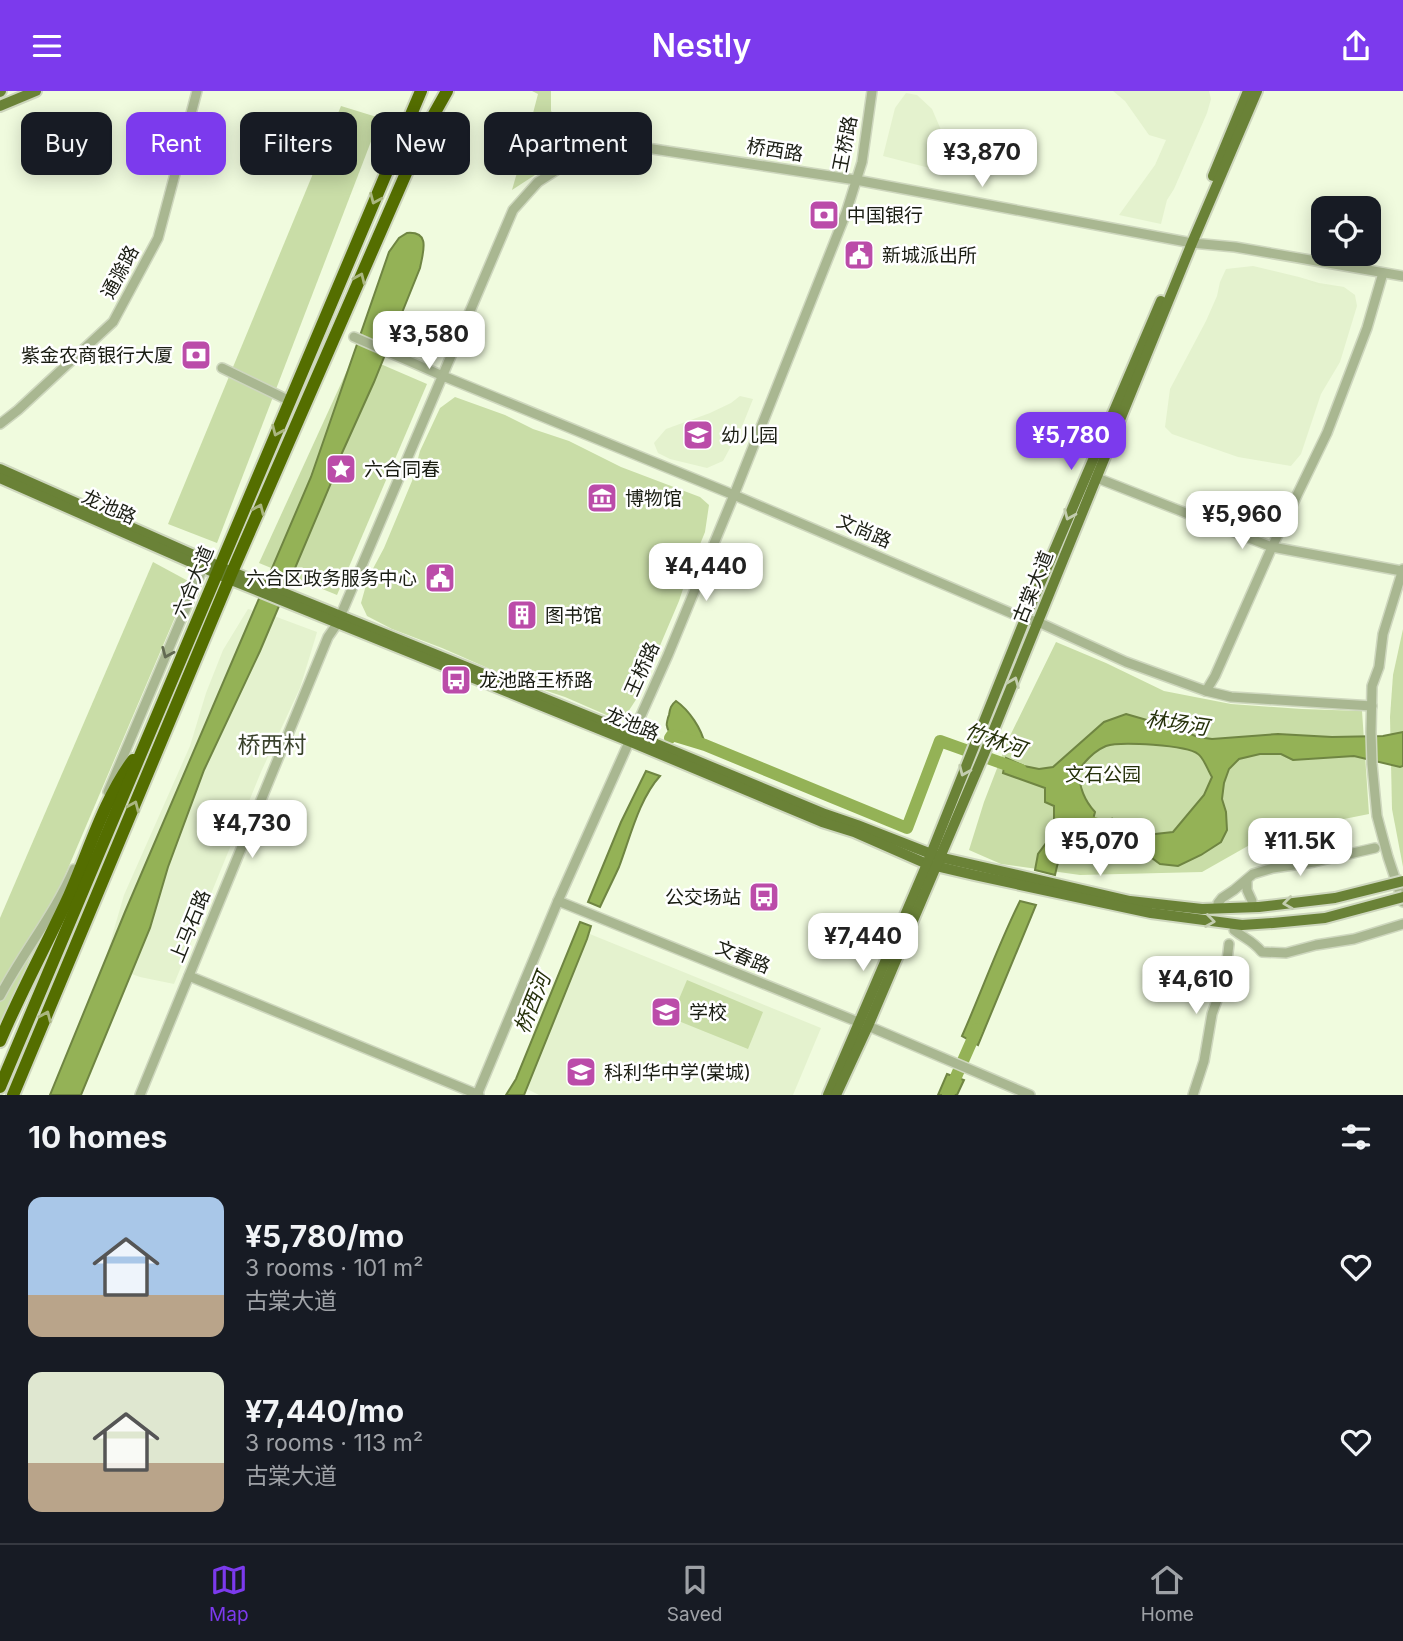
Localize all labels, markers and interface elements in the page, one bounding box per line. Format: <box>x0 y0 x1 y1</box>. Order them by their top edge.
text: Nestly <box>652 26 751 65</box>
icon: menu <box>28 27 66 65</box>
icon: share <box>1337 27 1375 65</box>
chip: Buy <box>21 112 112 175</box>
chip: Rent <box>126 112 226 175</box>
chip: Filters <box>240 112 357 175</box>
chip: New <box>371 112 470 175</box>
chip: Apartment <box>484 112 652 175</box>
street label: 王桥路 <box>828 114 862 174</box>
pin: ¥3,870 <box>925 129 1039 189</box>
street label: 桥西路 <box>745 134 805 166</box>
text: ¥3,870 <box>943 138 1021 166</box>
one-way arrow <box>369 192 383 204</box>
map controls <box>1311 196 1381 266</box>
button: locate <box>1311 196 1381 266</box>
bank icon: 中国银行 <box>807 198 841 232</box>
place label: 中国银行 <box>847 204 923 227</box>
public building icon: 新城派出所 <box>842 238 876 272</box>
street label: 通滁路 <box>96 241 144 303</box>
place label: 新城派出所 <box>882 244 977 267</box>
one-way arrow <box>352 273 366 285</box>
pin: ¥3,580 <box>372 311 486 371</box>
text: ¥3,580 <box>389 320 469 348</box>
bank icon: 紫金农商银行大厦 <box>179 338 213 372</box>
place label: 紫金农商银行大厦 <box>21 344 173 367</box>
pin: ¥5,780 <box>1014 413 1128 472</box>
school or university icon: 幼儿园 <box>681 418 715 452</box>
text: ¥5,780 <box>1032 421 1110 449</box>
place label: 幼儿园 <box>721 424 778 447</box>
one-way arrow <box>272 425 286 437</box>
place icon: 六合同春 <box>324 452 358 486</box>
place label: 六合同春 <box>364 458 440 481</box>
museum icon: 博物馆 <box>585 481 619 515</box>
street label: 龙池路 <box>78 485 140 529</box>
place label: 博物馆 <box>625 487 682 510</box>
pin: ¥5,960 <box>1185 491 1299 551</box>
text: ¥5,960 <box>1202 500 1282 528</box>
one-way arrow <box>251 504 265 516</box>
street label: 文尚路 <box>833 509 895 553</box>
one-way arrow <box>1064 509 1078 521</box>
street label: 六合大道 <box>168 543 218 621</box>
pin: ¥4,440 <box>649 543 763 603</box>
street label: 古棠大道 <box>1008 547 1058 627</box>
text: ¥4,440 <box>665 552 747 580</box>
public building icon: 六合区政务服务中心 <box>423 561 457 595</box>
place label: 六合区政务服务中心 <box>246 567 417 590</box>
building icon: 图书馆 <box>505 598 539 632</box>
place label: 图书馆 <box>545 604 602 627</box>
street label: 王桥路 <box>620 638 664 700</box>
one-way arrow <box>161 646 175 659</box>
bus stop icon: 龙池路王桥路 <box>439 663 473 697</box>
place label: 龙池路王桥路 <box>479 669 593 692</box>
one-way arrow <box>1005 676 1019 688</box>
street label: 龙池路 <box>601 703 663 745</box>
water label: 林场河 <box>1144 706 1214 740</box>
water label: 竹林河 <box>961 718 1033 763</box>
district label: 桥西村 <box>238 731 307 759</box>
park label: 文石公园 <box>1065 763 1141 786</box>
one-way arrow <box>958 764 972 776</box>
one-way arrow <box>126 800 140 813</box>
pin: ¥4,730 <box>195 801 309 860</box>
text: ¥4,730 <box>213 809 291 837</box>
pin: ¥5,070 <box>1043 819 1157 878</box>
pin: ¥11.5K <box>1243 819 1357 878</box>
text: ¥5,070 <box>1061 827 1139 855</box>
text: ¥11.5K <box>1264 827 1336 855</box>
bus stop icon: 公交场站 <box>747 880 781 914</box>
street label: 上马石路 <box>165 886 215 966</box>
place label: 公交场站 <box>665 886 741 909</box>
one-way arrow <box>1282 896 1294 911</box>
pin: ¥7,440 <box>806 913 920 973</box>
one-way arrow <box>1204 913 1215 928</box>
text: ¥7,440 <box>824 922 902 950</box>
street label: 文春路 <box>712 936 774 978</box>
pin: ¥4,610 <box>1139 957 1253 1016</box>
water label: 桥西河 <box>509 965 557 1037</box>
text: ¥4,610 <box>1158 965 1234 993</box>
school or university icon: 学校 <box>649 995 683 1029</box>
place label: 学校 <box>689 1001 727 1024</box>
one-way arrow <box>38 1010 52 1022</box>
school or university icon: 科利华中学(棠城) <box>564 1055 598 1089</box>
place label: 科利华中学(棠城) <box>604 1061 751 1084</box>
icon: filters <box>1337 1118 1375 1156</box>
text: 10 homes <box>28 1119 167 1155</box>
text: ¥5,780/mo <box>245 1218 404 1254</box>
icon: home <box>84 1225 168 1309</box>
icon: heart <box>1337 1248 1375 1286</box>
text: 3 rooms · 101 m² <box>245 1254 423 1282</box>
text: 古棠大道 <box>245 1287 337 1315</box>
text: ¥7,440/mo <box>245 1393 404 1429</box>
icon: home <box>84 1400 168 1484</box>
icon: heart <box>1337 1423 1375 1461</box>
text: 3 rooms · 113 m² <box>245 1429 423 1457</box>
text: 古棠大道 <box>245 1462 337 1490</box>
tab: Map <box>209 1561 249 1626</box>
tab: Saved <box>667 1561 722 1626</box>
tab: Home <box>1141 1561 1194 1626</box>

